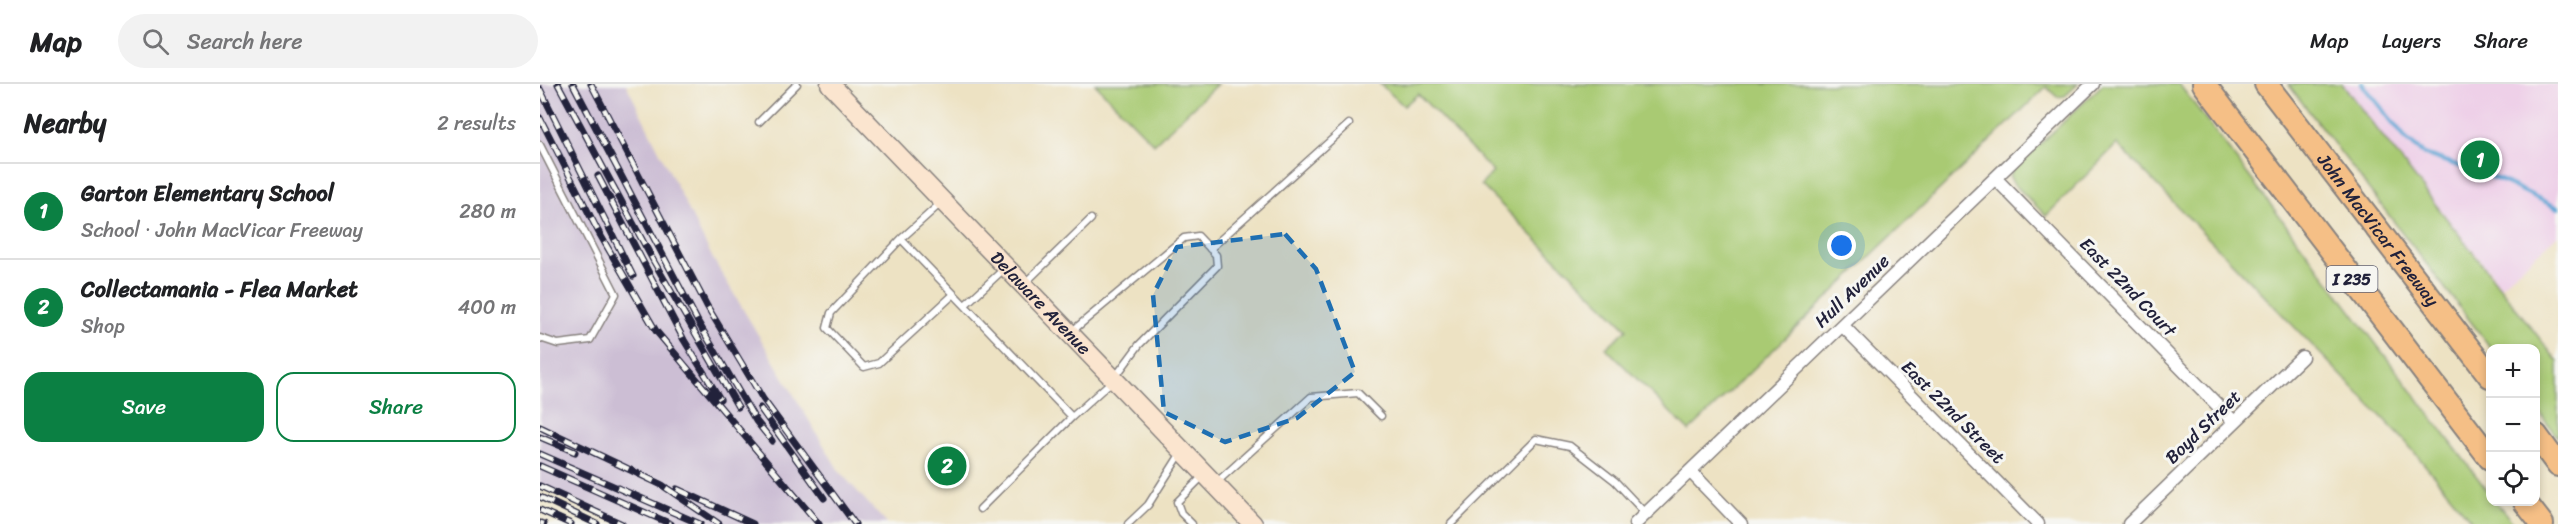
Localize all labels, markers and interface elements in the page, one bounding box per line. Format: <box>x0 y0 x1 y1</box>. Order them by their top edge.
search box <box>118 14 538 68</box>
text: Map <box>30 17 82 66</box>
text: Search here <box>187 22 303 61</box>
text: Map <box>2310 22 2349 60</box>
text: Layers <box>2382 22 2441 60</box>
text: Share <box>2474 22 2528 60</box>
icon: search <box>139 25 172 58</box>
text: Nearby <box>24 100 106 146</box>
text: 2 results <box>437 106 516 141</box>
pin: 1 <box>2460 138 2500 182</box>
street label: John MacVicar Freeway <box>2308 145 2448 314</box>
text: Garton Elementary School <box>81 174 334 213</box>
text: 1 <box>39 194 48 229</box>
text: 280 m <box>459 194 516 229</box>
text: School · John MacVicar Freeway <box>81 213 363 248</box>
street label: East 22nd Court <box>2072 229 2185 345</box>
your location <box>1827 231 1856 260</box>
street label: Delaware Avenue <box>982 243 1099 363</box>
street label: Hull Avenue <box>1807 246 1897 336</box>
road number: I 235 <box>2326 266 2378 292</box>
text: Collectamania - Flea Market <box>81 270 358 309</box>
text: 2 <box>38 290 49 325</box>
text: 400 m <box>458 290 516 325</box>
text: Shop <box>81 309 125 344</box>
map controls <box>2486 344 2540 506</box>
button: + <box>2486 344 2540 398</box>
street label: East 22nd Street <box>1893 352 2013 472</box>
button: Save <box>24 372 264 442</box>
button: Share <box>276 372 516 442</box>
street label: Boyd Street <box>2157 382 2249 472</box>
button: − <box>2486 398 2540 452</box>
pin: 2 <box>928 444 966 488</box>
button: locate <box>2486 452 2540 506</box>

